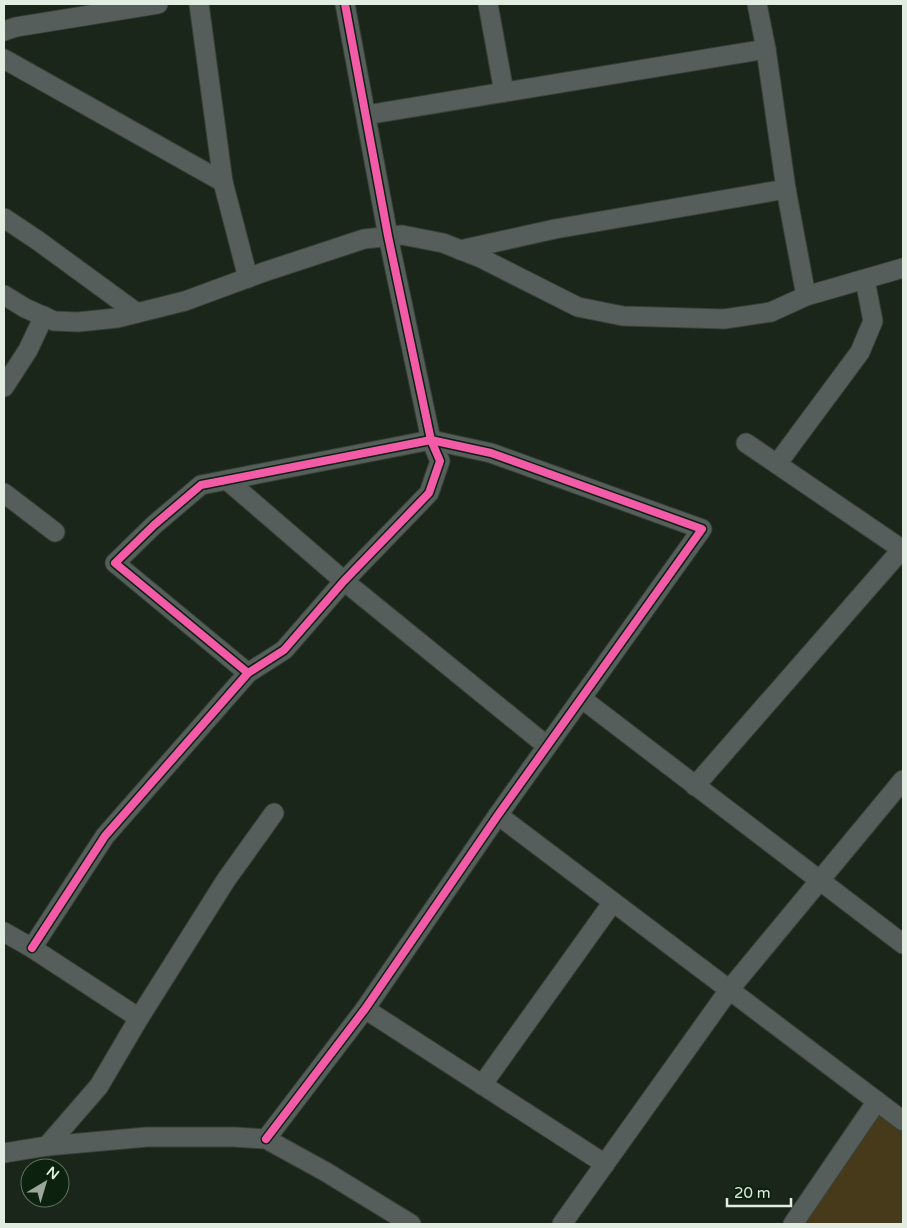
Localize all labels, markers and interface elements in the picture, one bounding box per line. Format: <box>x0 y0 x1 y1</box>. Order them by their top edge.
north arrow <box>20 1158 70 1208</box>
text: N <box>43 1163 62 1183</box>
scale bar <box>727 1176 791 1208</box>
text: 20 m <box>734 1184 771 1202</box>

